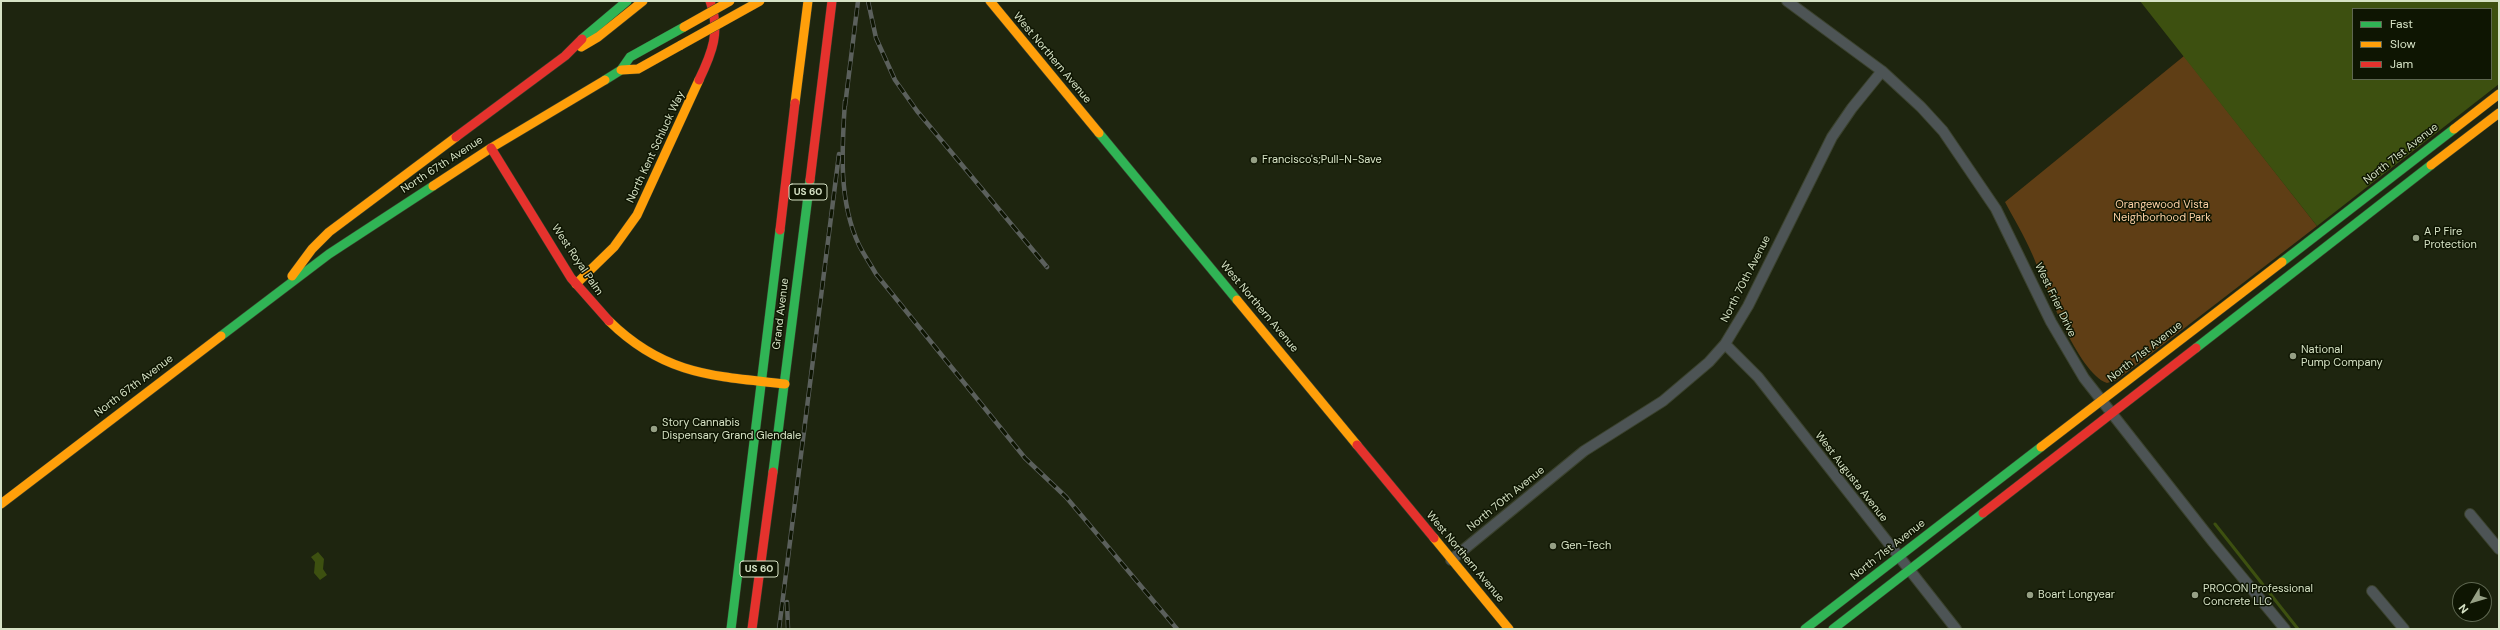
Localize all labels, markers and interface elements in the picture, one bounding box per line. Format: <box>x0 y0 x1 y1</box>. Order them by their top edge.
legend <box>2352 8 2492 80</box>
street label: West Northern Avenue <box>1010 10 1094 106</box>
text: Fast <box>2390 16 2413 32</box>
text: Slow <box>2390 36 2416 52</box>
text: Jam <box>2390 56 2413 72</box>
street label: North Kent Schluck Way <box>624 89 688 205</box>
street label: North 71st Avenue <box>2361 121 2441 187</box>
street label: North 67th Avenue <box>398 134 486 196</box>
place label: Francisco's;Pull-N-Save <box>1262 153 1382 167</box>
marker: Francisco's;Pull-N-Save <box>1249 155 1259 165</box>
road number: US 60 <box>789 184 827 200</box>
park label: Orangewood Vista Neighborhood Park <box>2113 198 2211 224</box>
street label: West Royal Palm <box>548 222 606 298</box>
place label: A P Fire Protection <box>2424 225 2477 251</box>
street label: North 70th Avenue <box>1718 233 1774 325</box>
marker: A P Fire Protection <box>2411 233 2421 243</box>
street label: West Northern Avenue <box>1217 259 1301 355</box>
street label: West Frier Drive <box>2031 261 2079 339</box>
street label: Grand Avenue <box>770 278 792 350</box>
street label: North 71st Avenue <box>2105 319 2185 385</box>
place label: National Pump Company <box>2301 343 2383 369</box>
marker: National Pump Company <box>2288 351 2298 361</box>
street label: North 67th Avenue <box>92 352 176 420</box>
place label: Story Cannabis Dispensary Grand Glendale <box>662 416 801 442</box>
marker: Story Cannabis Dispensary Grand Glendale <box>649 424 659 434</box>
street label: West Augusta Avenue <box>1812 429 1890 525</box>
street label: North 70th Avenue <box>1465 464 1547 534</box>
street label: West Northern Avenue <box>1423 509 1507 605</box>
street label: North 71st Avenue <box>1848 517 1928 583</box>
place label: Gen-Tech <box>1561 539 1611 553</box>
marker: Gen-Tech <box>1548 541 1558 551</box>
road number: US 60 <box>740 561 778 577</box>
place label: PROCON Professional Concrete LLC <box>2203 582 2313 608</box>
north arrow <box>2452 582 2492 622</box>
place label: Boart Longyear <box>2038 588 2115 602</box>
marker: Boart Longyear <box>2025 590 2035 600</box>
marker: PROCON Professional Concrete LLC <box>2190 590 2200 600</box>
text: N <box>2455 601 2471 616</box>

